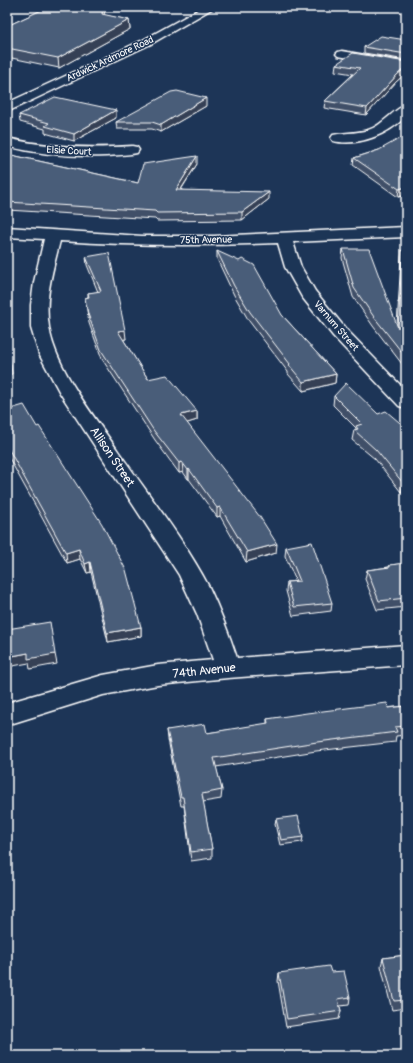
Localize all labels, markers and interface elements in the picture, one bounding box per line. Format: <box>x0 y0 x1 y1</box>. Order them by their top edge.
street label: Ardwick Ardmore Road <box>64 33 156 84</box>
street label: Elsie Court <box>46 144 93 158</box>
street label: 75th Avenue <box>180 234 232 246</box>
street label: Varnum Street <box>311 298 362 354</box>
street label: Allison Street <box>86 424 138 490</box>
street label: 74th Avenue <box>172 660 236 682</box>

